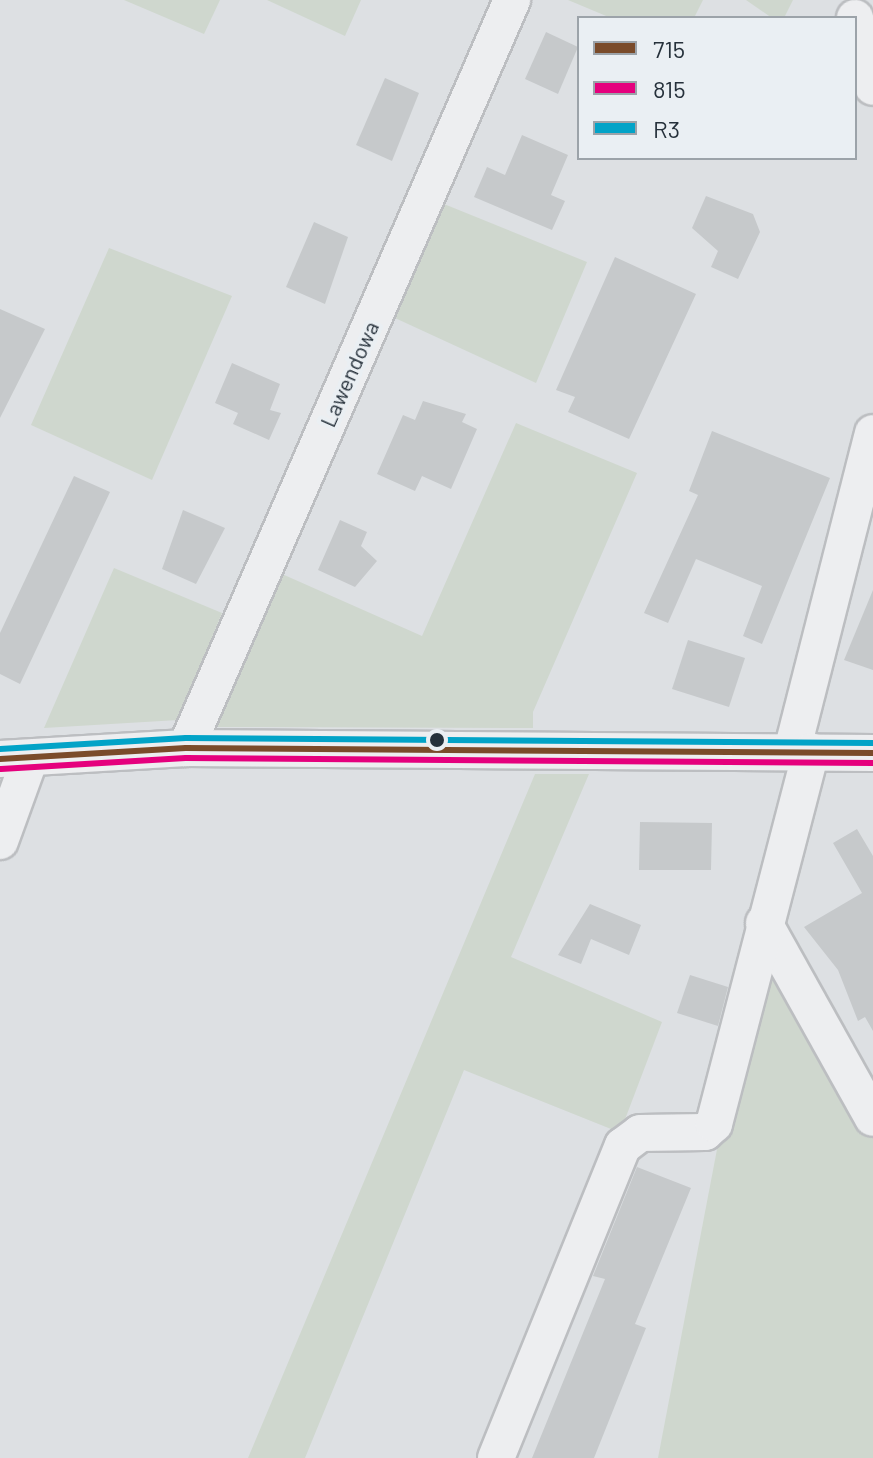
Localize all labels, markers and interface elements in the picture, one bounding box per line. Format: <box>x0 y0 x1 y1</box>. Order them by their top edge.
legend <box>577 16 857 160</box>
text: 715 <box>653 34 685 63</box>
text: 815 <box>653 74 686 103</box>
text: R3 <box>653 114 680 143</box>
street label: Lawendowa <box>314 317 384 431</box>
unlabelled marker <box>429 732 445 748</box>

